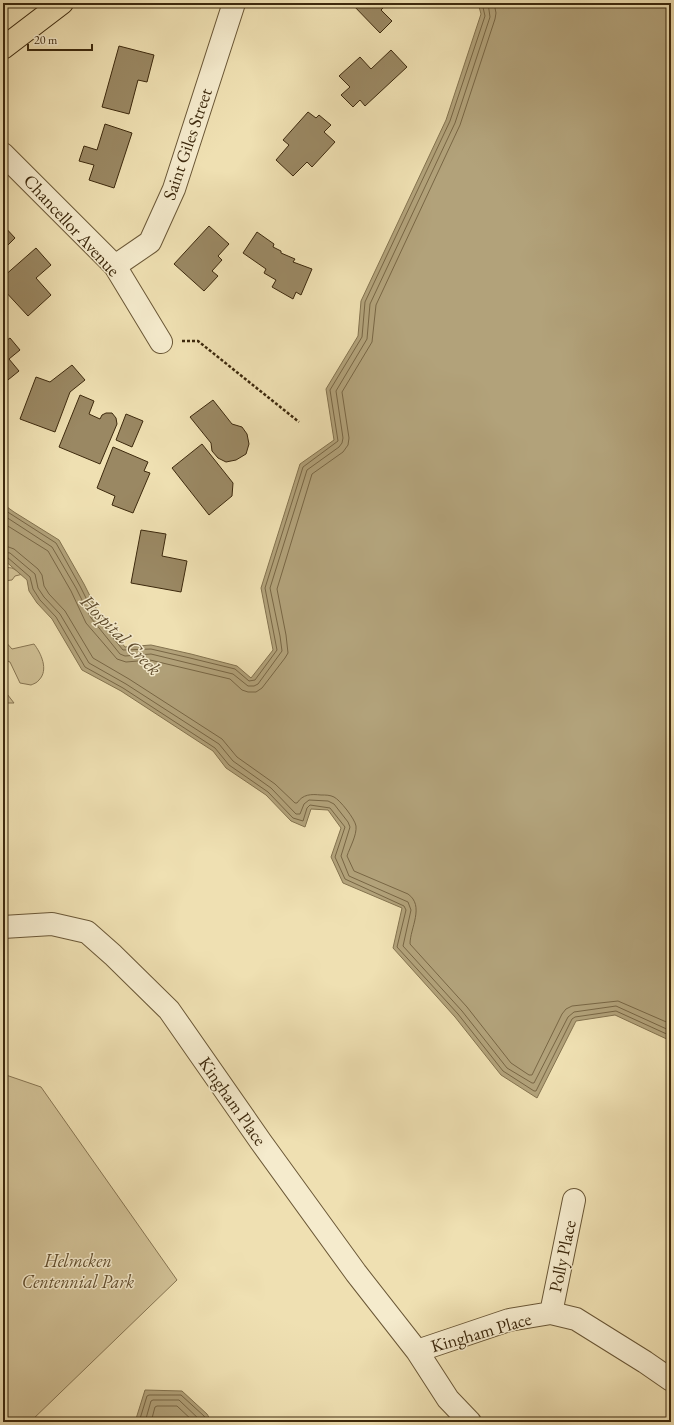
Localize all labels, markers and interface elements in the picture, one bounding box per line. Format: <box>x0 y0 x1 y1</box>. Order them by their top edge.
scale bar <box>28 26 92 52</box>
text: 20 m <box>34 32 58 48</box>
street label: Saint Giles Street <box>157 85 217 203</box>
street label: Chancellor Avenue <box>19 169 125 281</box>
water label: Hospital Creek <box>74 588 167 681</box>
street label: Kingham Place <box>194 1052 272 1150</box>
street label: Polly Place <box>543 1218 581 1294</box>
park label: Helmcken Centennial Park <box>22 1249 134 1293</box>
street label: Kingham Place <box>428 1307 534 1357</box>

